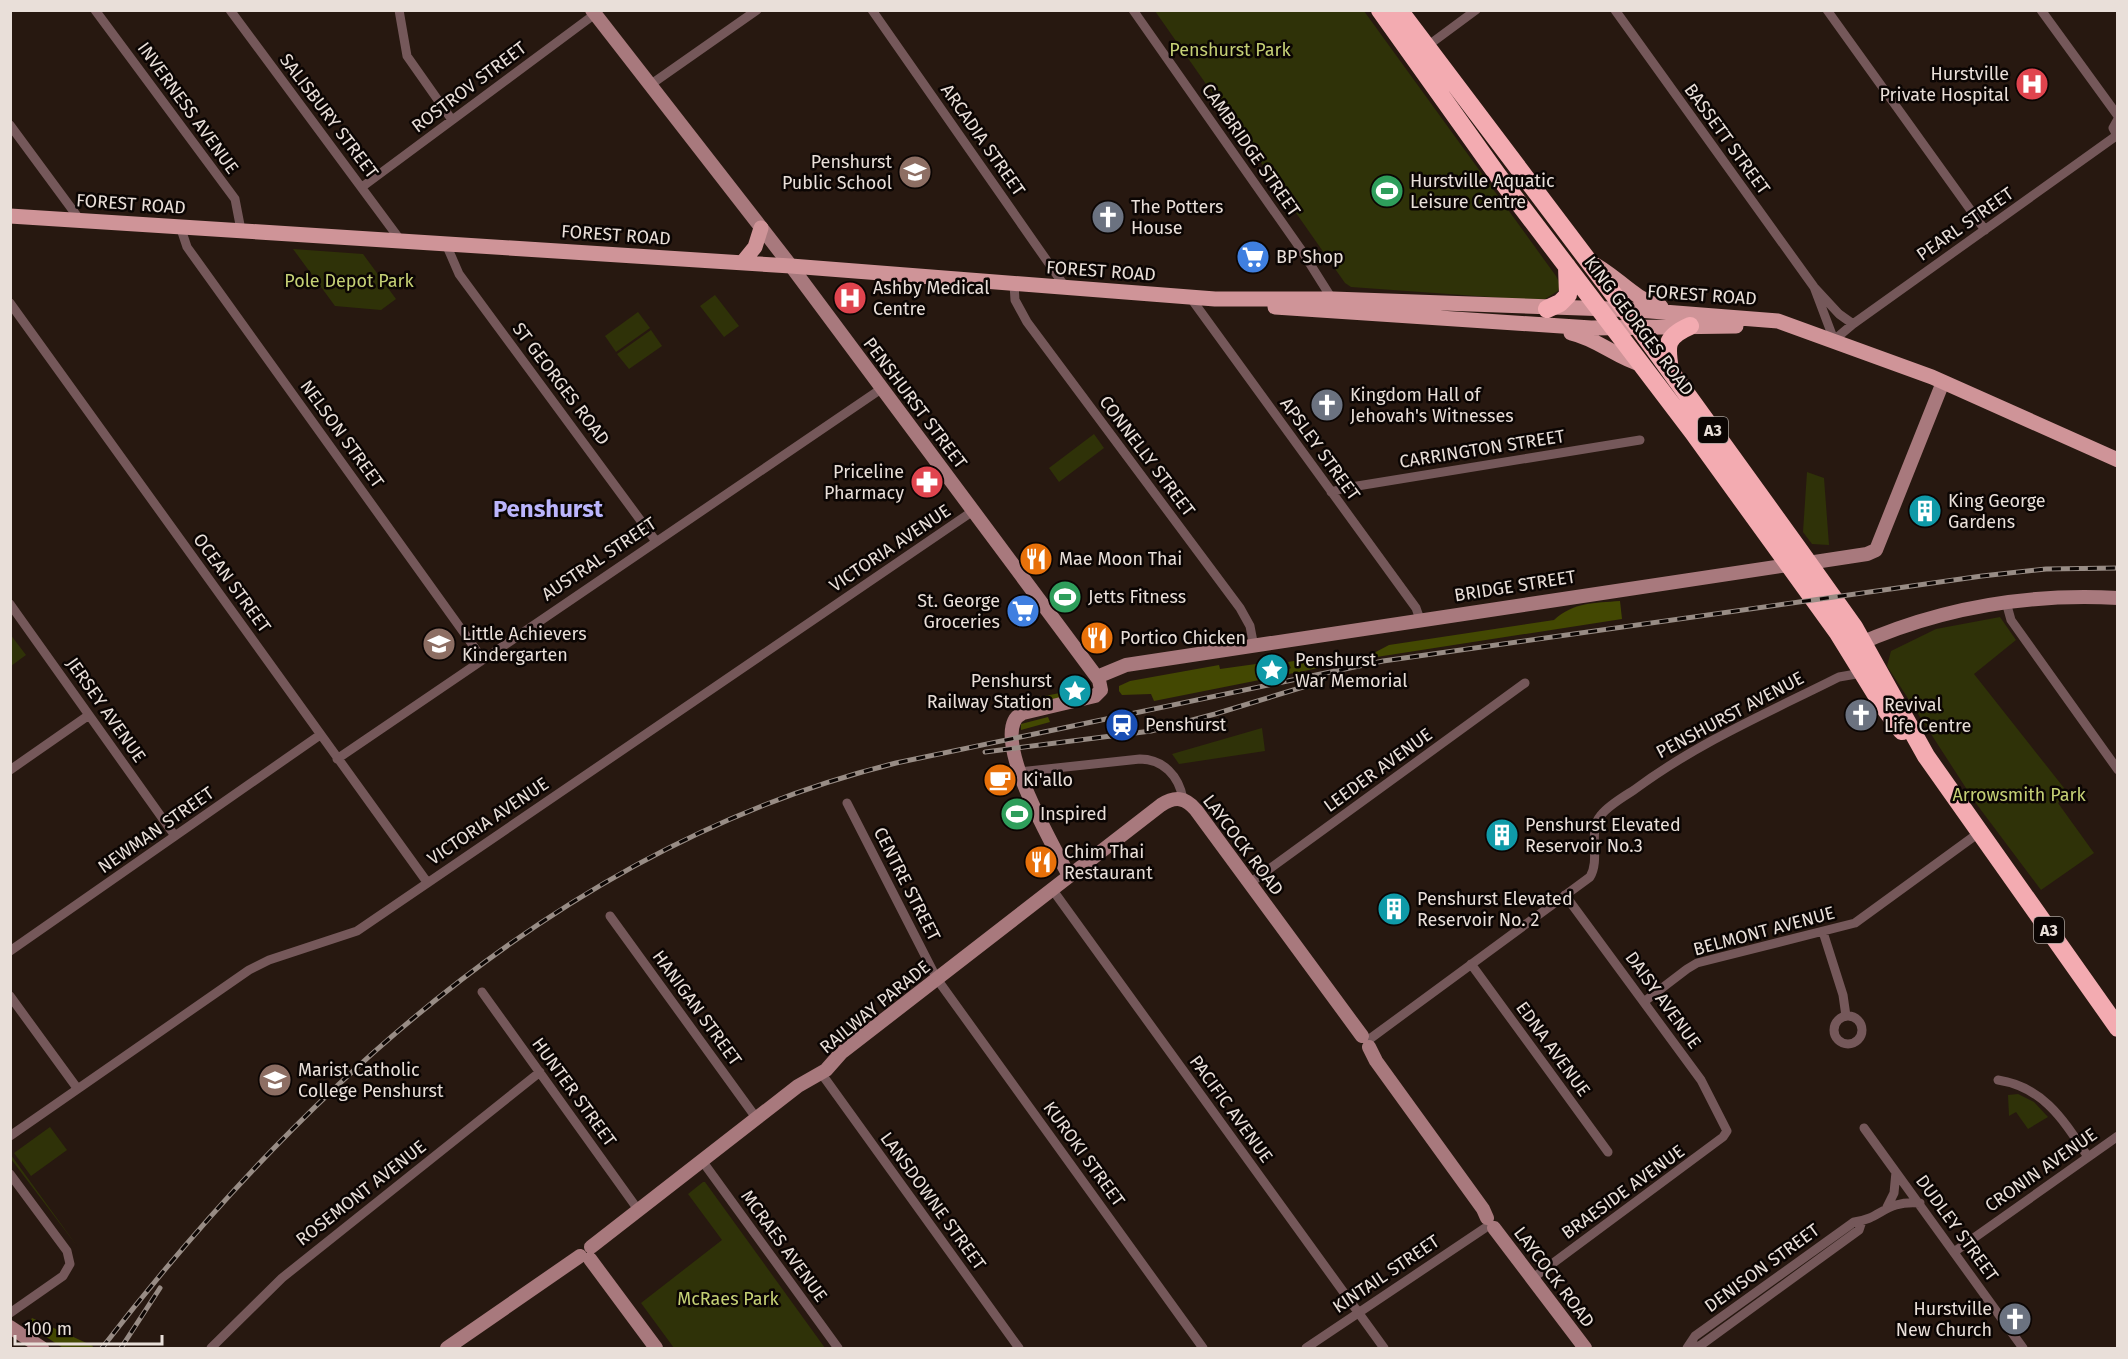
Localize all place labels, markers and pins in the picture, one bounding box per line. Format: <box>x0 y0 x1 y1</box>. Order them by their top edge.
place label: Hurstville Private Hospital <box>1880 63 2009 106</box>
hospital icon: Hurstville Private Hospital <box>2014 66 2050 102</box>
place label: Penshurst Public School <box>782 151 892 194</box>
school or university icon: Penshurst Public School <box>897 154 933 190</box>
place label: Hurstville Aquatic Leisure Centre <box>1410 170 1555 213</box>
sports icon: Hurstville Aquatic Leisure Centre <box>1369 173 1405 209</box>
place label: The Potters House <box>1131 196 1223 239</box>
church icon: The Potters House <box>1090 199 1126 235</box>
supermarket icon: BP Shop <box>1235 239 1271 275</box>
place label: BP Shop <box>1276 246 1344 268</box>
place label: Ashby Medical Centre <box>873 277 989 320</box>
hospital icon: Ashby Medical Centre <box>832 280 868 316</box>
place label: Kingdom Hall of Jehovah's Witnesses <box>1350 384 1514 427</box>
church icon: Kingdom Hall of Jehovah's Witnesses <box>1309 387 1345 423</box>
place label: Priceline Pharmacy <box>824 461 904 504</box>
pharmacy icon: Priceline Pharmacy <box>909 464 945 500</box>
place label: King George Gardens <box>1948 490 2046 533</box>
building icon: King George Gardens <box>1907 493 1943 529</box>
restaurant icon: Mae Moon Thai <box>1018 541 1054 577</box>
place label: Mae Moon Thai <box>1059 548 1182 570</box>
sports icon: Jetts Fitness <box>1047 579 1083 615</box>
place label: Jetts Fitness <box>1088 586 1186 608</box>
place label: St. George Groceries <box>917 590 1000 633</box>
supermarket icon: St. George Groceries <box>1005 593 1041 629</box>
restaurant icon: Portico Chicken <box>1079 620 1115 656</box>
place label: Little Achievers Kindergarten <box>462 623 587 666</box>
school or university icon: Little Achievers Kindergarten <box>421 626 457 662</box>
place label: Portico Chicken <box>1120 627 1246 649</box>
place label: Penshurst War Memorial <box>1295 649 1408 692</box>
place icon: Penshurst War Memorial <box>1254 652 1290 688</box>
place label: Penshurst Railway Station <box>927 670 1052 713</box>
place icon: Penshurst Railway Station <box>1057 673 1093 709</box>
place label: Revival Life Centre <box>1884 694 1971 737</box>
church icon: Revival Life Centre <box>1843 697 1879 733</box>
station icon: Penshurst <box>1104 707 1140 743</box>
place label: Penshurst <box>1145 714 1227 736</box>
cafe icon: Ki'allo <box>982 762 1018 798</box>
place label: Ki'allo <box>1023 769 1073 791</box>
sports icon: Inspired <box>999 796 1035 832</box>
place label: Inspired <box>1040 803 1107 825</box>
place label: Penshurst Elevated Reservoir No.3 <box>1525 814 1681 857</box>
building icon: Penshurst Elevated Reservoir No.3 <box>1484 817 1520 853</box>
place label: Chim Thai Restaurant <box>1064 841 1153 884</box>
restaurant icon: Chim Thai Restaurant <box>1023 844 1059 880</box>
place label: Penshurst Elevated Reservoir No. 2 <box>1417 888 1573 931</box>
building icon: Penshurst Elevated Reservoir No. 2 <box>1376 891 1412 927</box>
place label: Marist Catholic College Penshurst <box>298 1059 444 1102</box>
school or university icon: Marist Catholic College Penshurst <box>257 1062 293 1098</box>
place label: Hurstville New Church <box>1896 1298 1992 1341</box>
church icon: Hurstville New Church <box>1997 1301 2033 1337</box>

